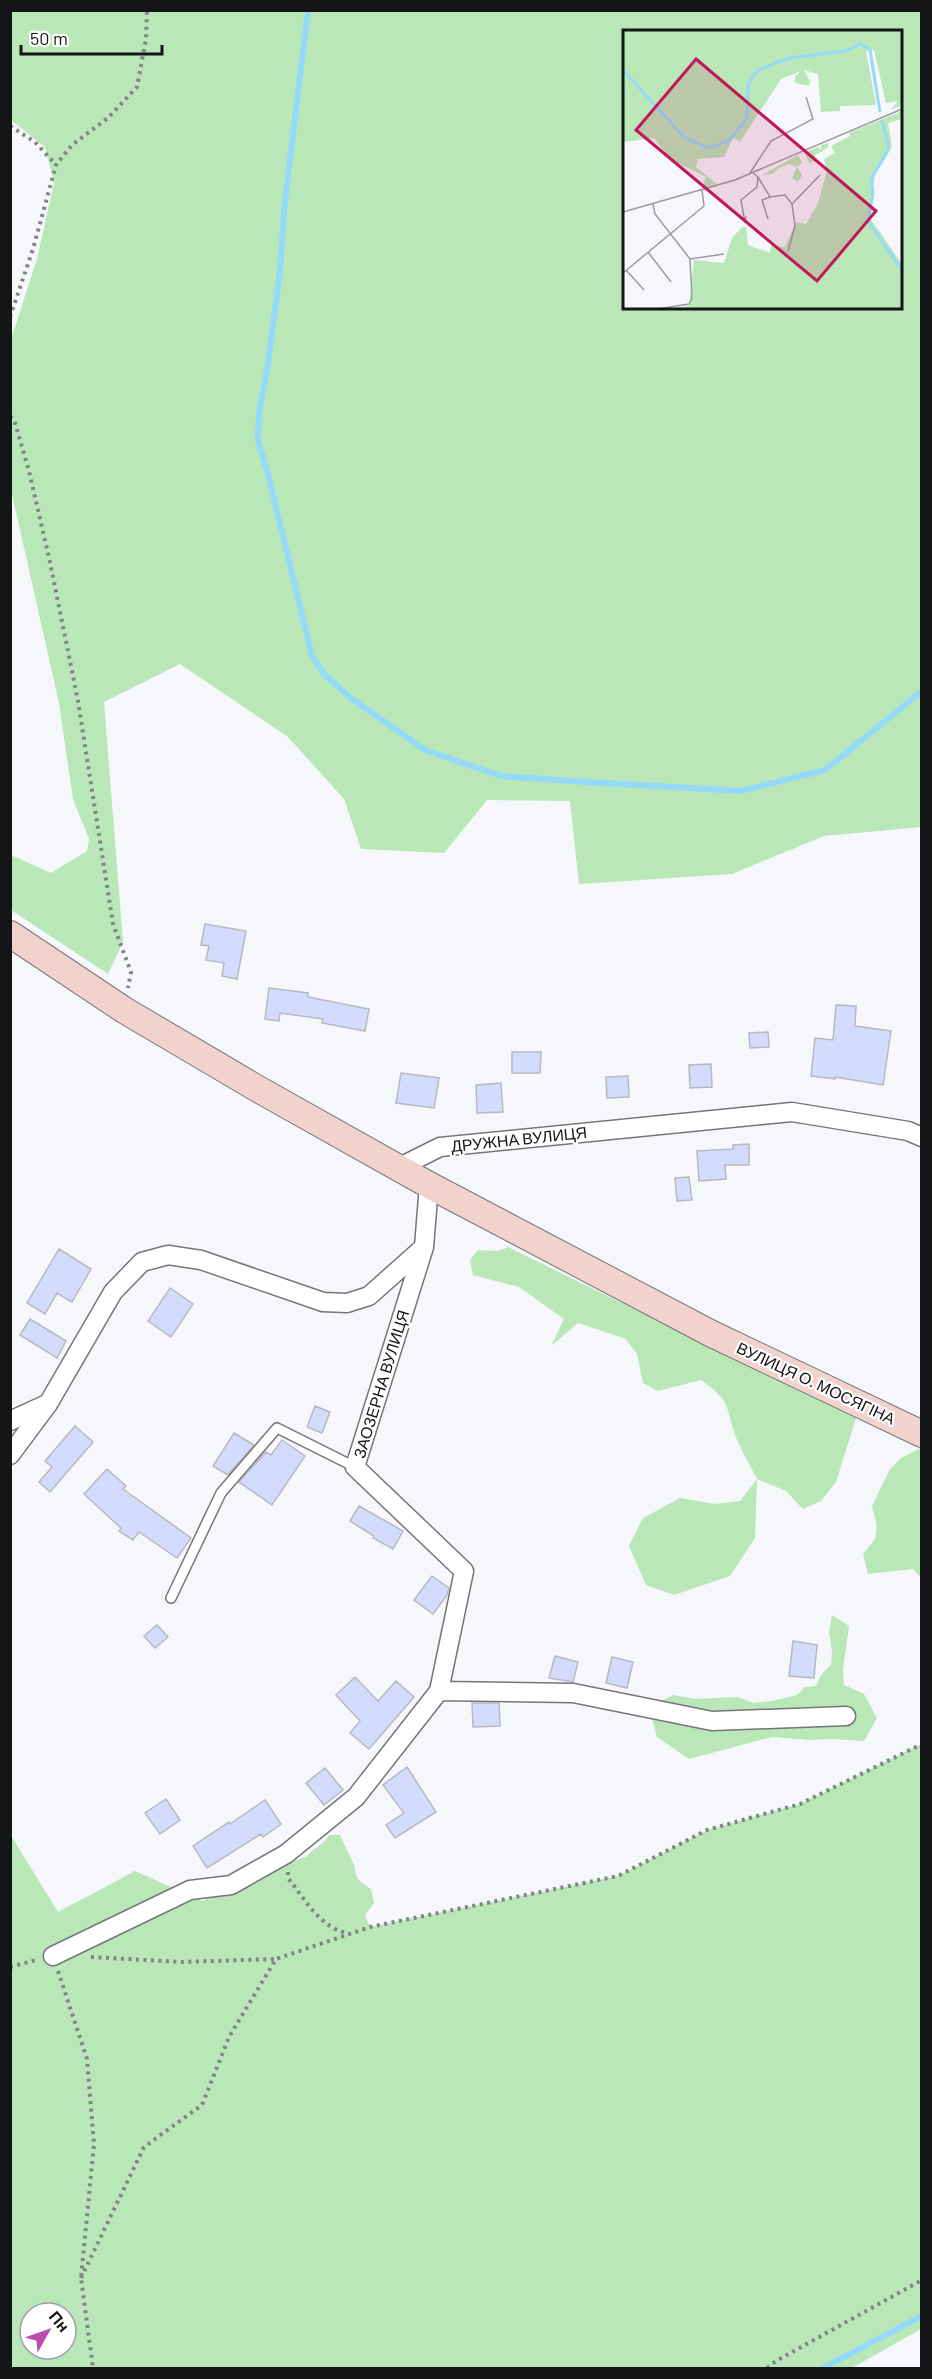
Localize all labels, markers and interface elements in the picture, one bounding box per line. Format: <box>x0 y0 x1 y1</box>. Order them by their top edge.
scale bar <box>21 18 162 56</box>
text: 50 m <box>30 27 68 49</box>
inset map <box>623 30 902 309</box>
street label: ДРУЖНА ВУЛИЦЯ <box>450 1122 588 1155</box>
street label: ЗАОЗЕРНА ВУЛИЦЯ <box>349 1307 412 1460</box>
street label: ВУЛИЦЯ О. МОСЯГІНА <box>734 1337 899 1428</box>
north arrow <box>18 2301 78 2361</box>
text: Пн <box>46 2307 74 2335</box>

